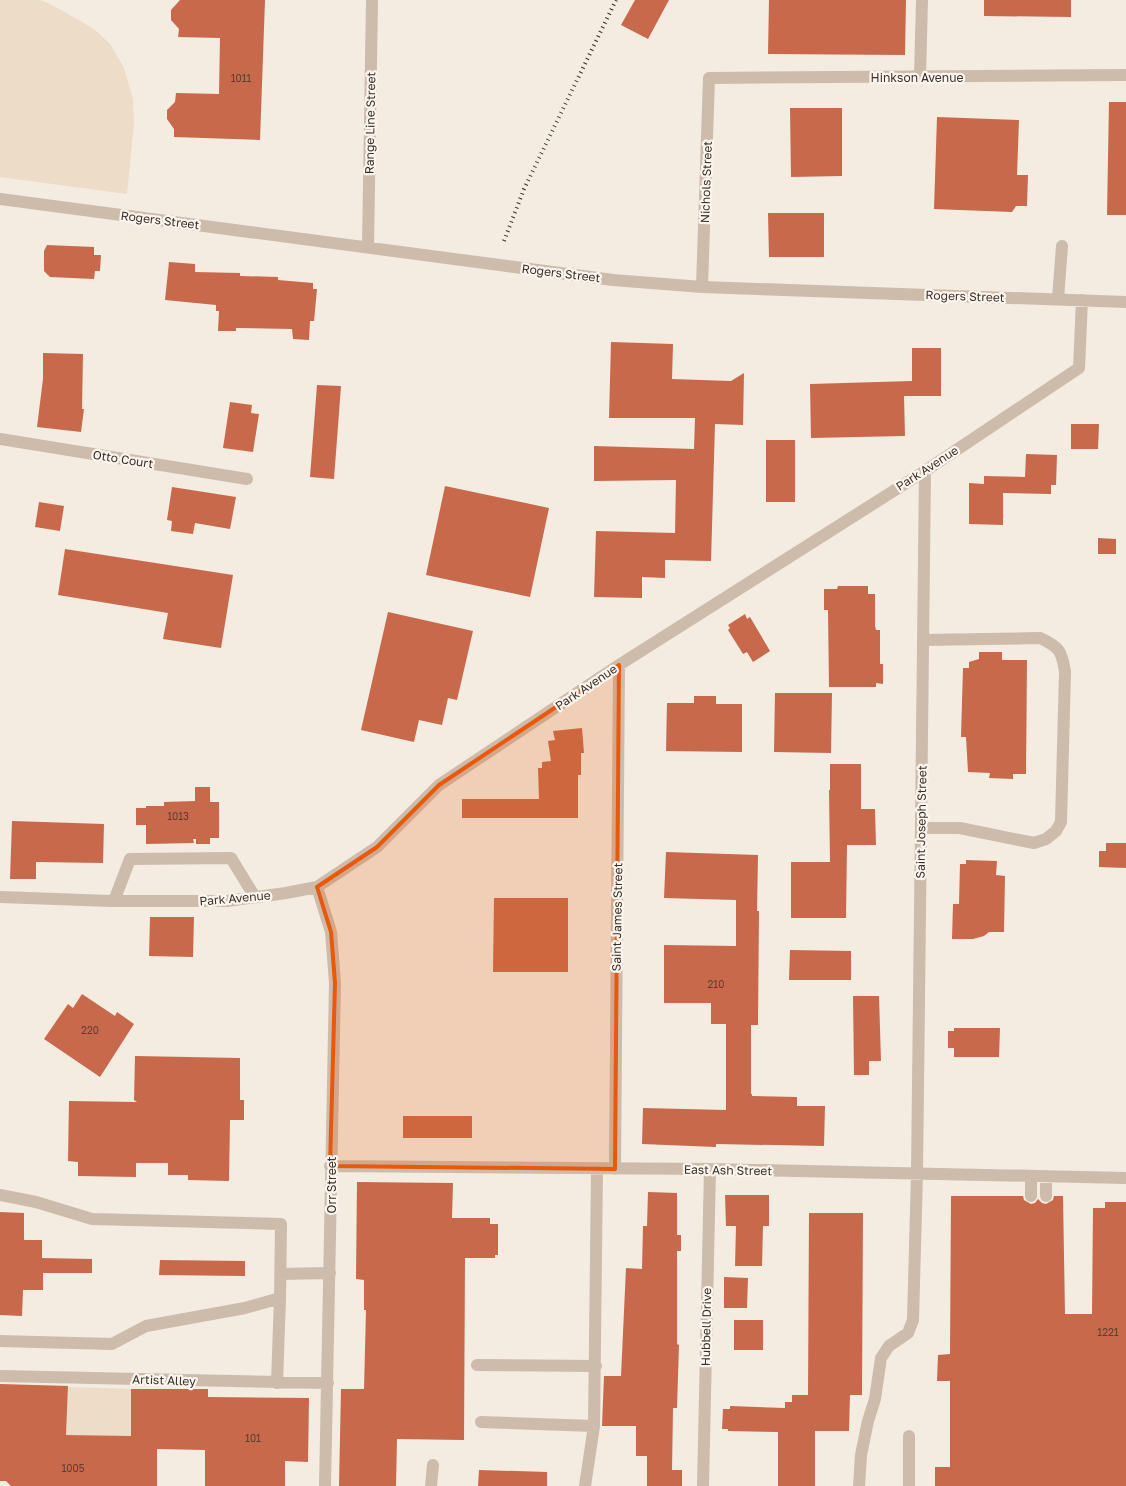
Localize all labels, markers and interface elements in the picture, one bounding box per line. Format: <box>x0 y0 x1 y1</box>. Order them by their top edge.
street label: Hinkson Avenue <box>871 70 963 85</box>
street label: Range Line Street <box>362 71 378 174</box>
house number: 1011 <box>231 72 252 84</box>
street label: Nichols Street <box>697 140 715 223</box>
street label: Rogers Street <box>120 208 200 232</box>
street label: Rogers Street <box>521 261 601 285</box>
street label: Rogers Street <box>925 287 1005 305</box>
street label: Park Avenue <box>893 442 961 494</box>
street label: Otto Court <box>92 447 154 471</box>
street label: Park Avenue <box>552 661 620 713</box>
street label: Saint Joseph Street <box>913 765 929 879</box>
house number: 1013 <box>167 810 189 822</box>
street label: Saint James Street <box>609 862 625 971</box>
street label: Park Avenue <box>199 887 271 909</box>
house number: 210 <box>708 978 724 990</box>
house number: 220 <box>81 1024 99 1036</box>
street label: Orr Street <box>324 1156 339 1213</box>
street label: East Ash Street <box>684 1162 773 1178</box>
street label: Hubbell Drive <box>698 1288 714 1366</box>
house number: 1221 <box>1097 1326 1119 1338</box>
street label: Artist Alley <box>132 1371 196 1389</box>
house number: 101 <box>245 1432 261 1444</box>
house number: 1005 <box>61 1462 85 1474</box>

